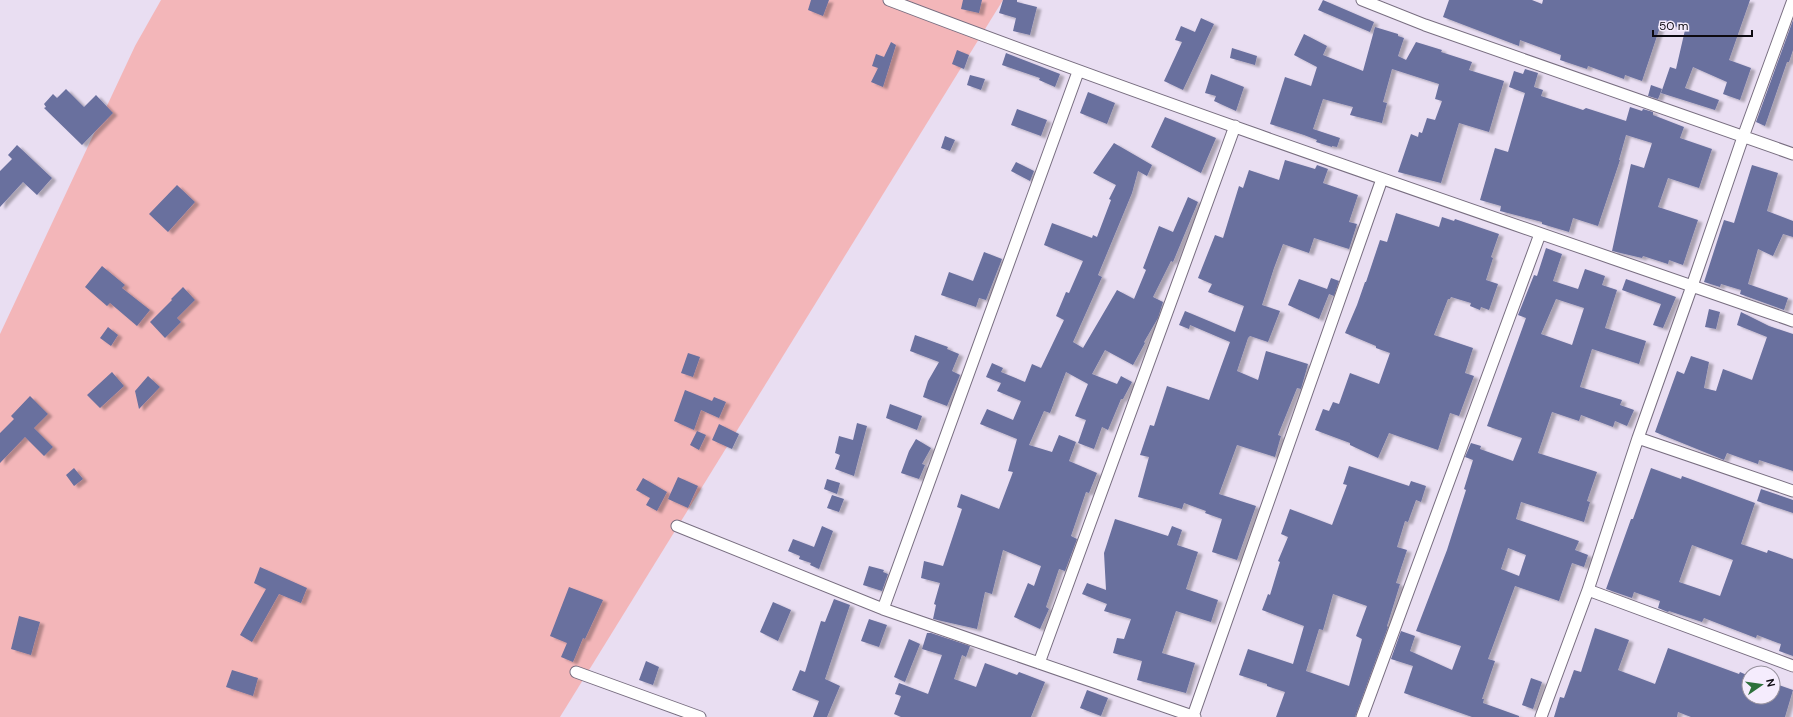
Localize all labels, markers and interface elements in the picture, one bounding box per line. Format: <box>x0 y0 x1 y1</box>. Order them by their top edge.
scale bar <box>1653 12 1752 38</box>
text: 50 m <box>1659 18 1688 34</box>
north arrow <box>1741 665 1781 705</box>
text: N <box>1763 677 1778 688</box>

